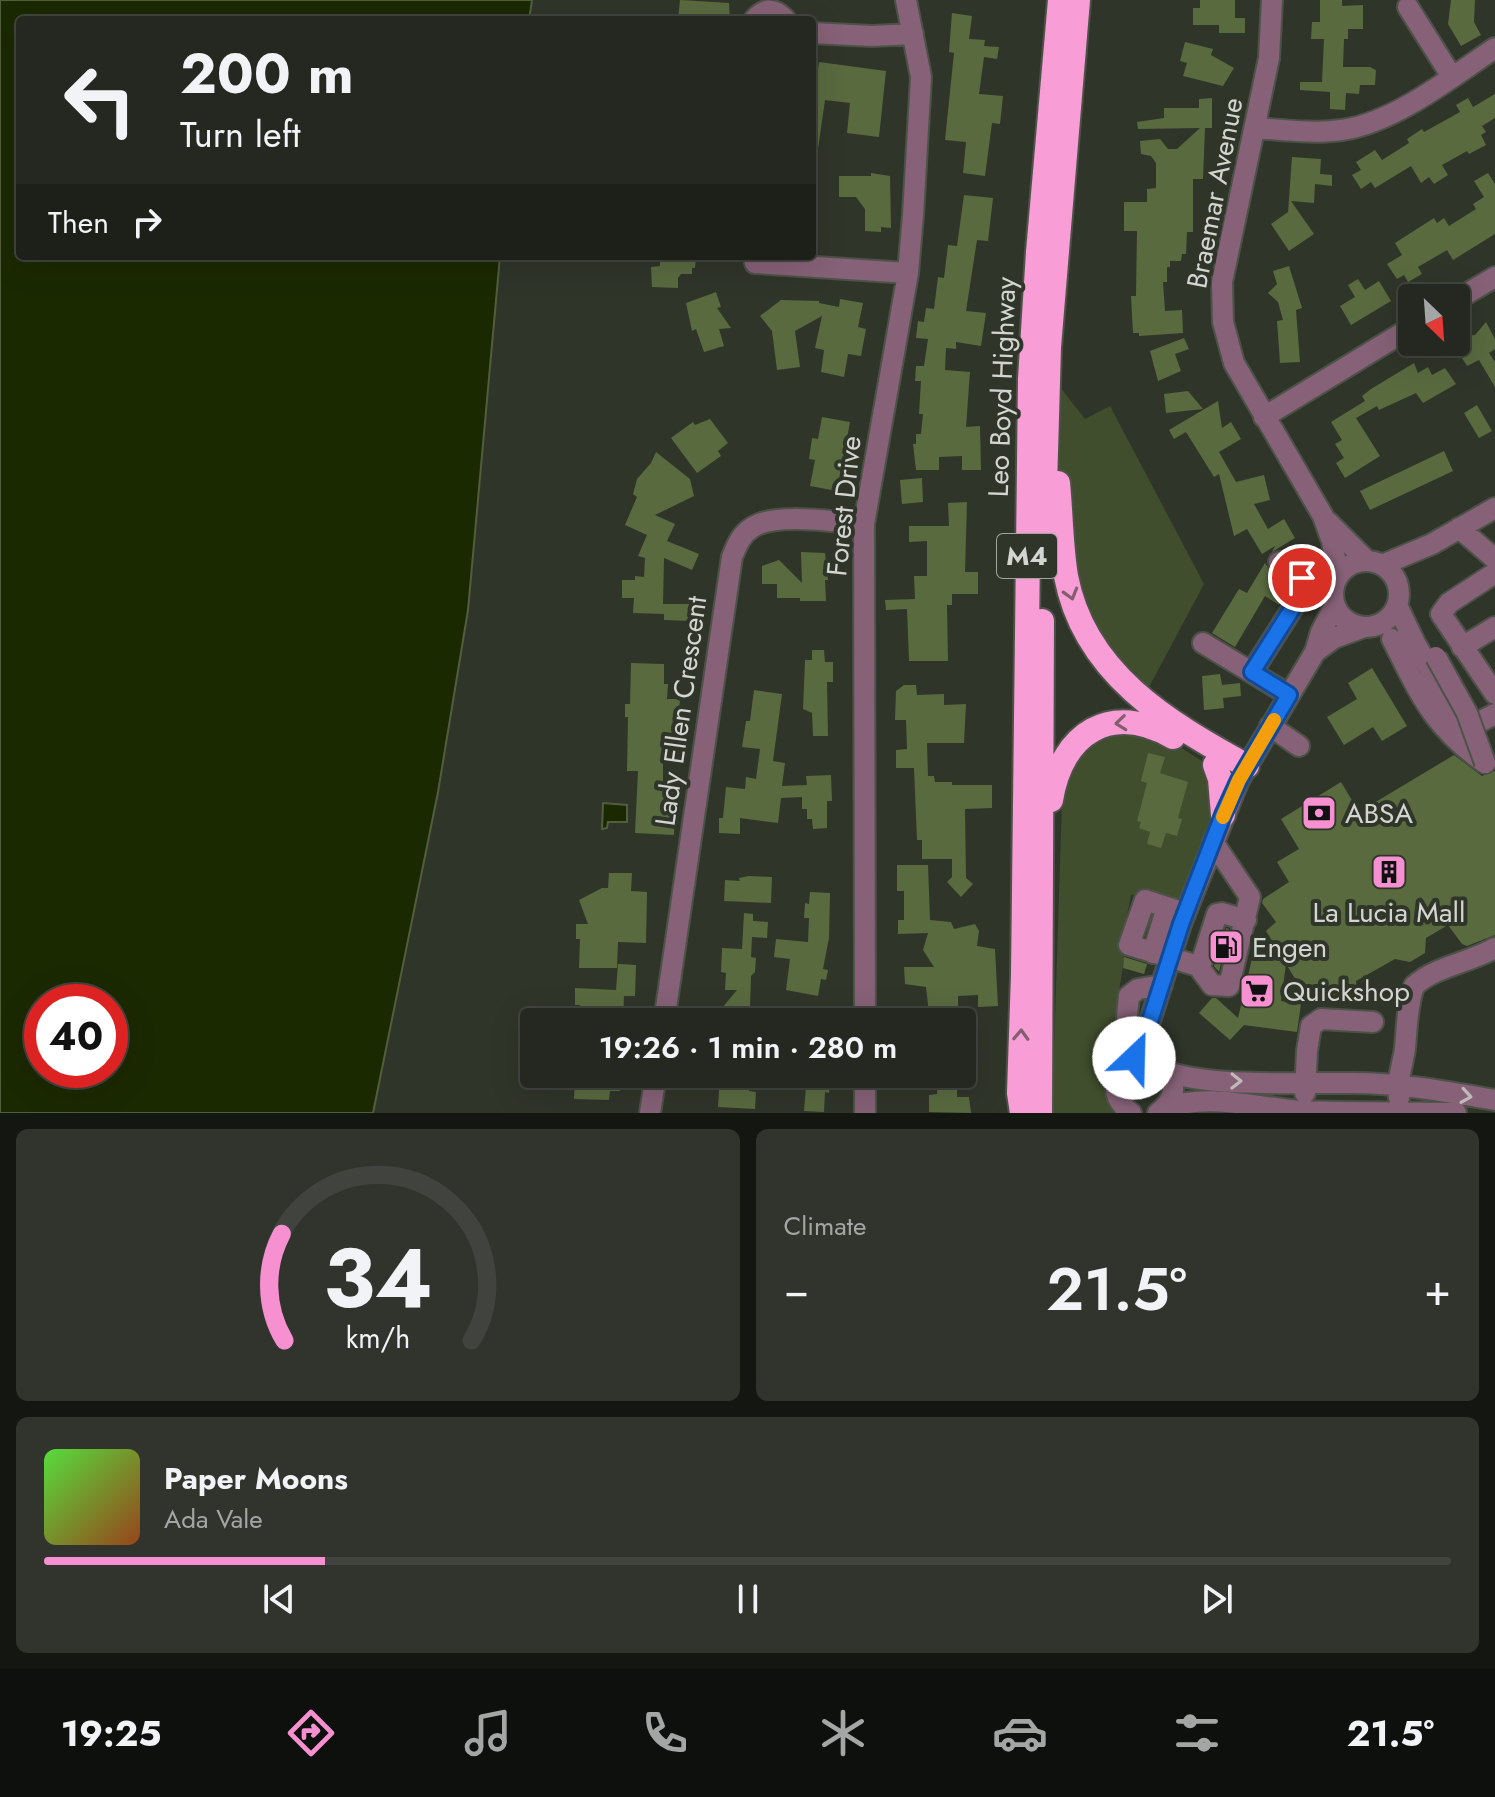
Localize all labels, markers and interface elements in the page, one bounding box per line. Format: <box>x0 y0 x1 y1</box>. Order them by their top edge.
text: 200 m <box>180 33 354 114</box>
icon: left <box>48 48 152 152</box>
street label: Braemar Avenue <box>1176 94 1254 292</box>
text: Turn left <box>180 108 301 160</box>
icon: right <box>125 200 169 244</box>
text: Then <box>48 201 109 244</box>
street label: Leo Boyd Highway <box>978 275 1026 498</box>
north arrow <box>1398 284 1470 356</box>
map controls <box>1398 284 1470 356</box>
street label: Forest Drive <box>816 434 872 578</box>
road number: M4 <box>997 534 1057 578</box>
pin <box>1268 544 1336 612</box>
icon: arrive <box>1280 556 1324 600</box>
one-way arrow <box>1062 586 1078 600</box>
street label: Lady Ellen Crescent <box>645 593 717 829</box>
one-way arrow <box>1115 714 1128 731</box>
place label: ABSA <box>1345 793 1413 834</box>
bank icon: ABSA <box>1300 794 1338 832</box>
building icon: La Lucia Mall <box>1370 853 1408 891</box>
place label: La Lucia Mall <box>1313 892 1465 933</box>
place label: Engen <box>1252 927 1327 968</box>
fuel station icon: Engen <box>1207 928 1245 966</box>
place label: Quickshop <box>1283 971 1410 1012</box>
supermarket icon: Quickshop <box>1238 972 1276 1010</box>
speed limit sign: 40 <box>24 984 128 1088</box>
position arrow <box>1092 1016 1176 1100</box>
text: 19:26 · 1 min · 280 m <box>599 1026 897 1069</box>
one-way arrow <box>1013 1028 1030 1041</box>
one-way arrow <box>1230 1072 1243 1090</box>
one-way arrow <box>1459 1086 1473 1103</box>
text: Climate <box>784 1207 866 1245</box>
text: 34 <box>323 1218 433 1338</box>
text: 21.5° <box>1046 1246 1187 1333</box>
text: − <box>784 1258 809 1322</box>
text: + <box>1424 1258 1451 1322</box>
text: km/h <box>345 1317 410 1359</box>
text: Paper Moons <box>164 1457 348 1500</box>
text: Ada Vale <box>164 1500 263 1538</box>
icon: previous <box>257 1577 301 1621</box>
icon: pause <box>726 1577 770 1621</box>
icon: next <box>1195 1577 1239 1621</box>
icon: directions <box>283 1705 339 1761</box>
icon: music <box>460 1705 516 1761</box>
icon: phone <box>637 1705 693 1761</box>
icon: climate <box>815 1705 871 1761</box>
icon: car <box>992 1705 1048 1761</box>
icon: filters <box>1169 1705 1225 1761</box>
text: 19:25 <box>61 1707 162 1759</box>
text: 21.5° <box>1347 1707 1434 1759</box>

